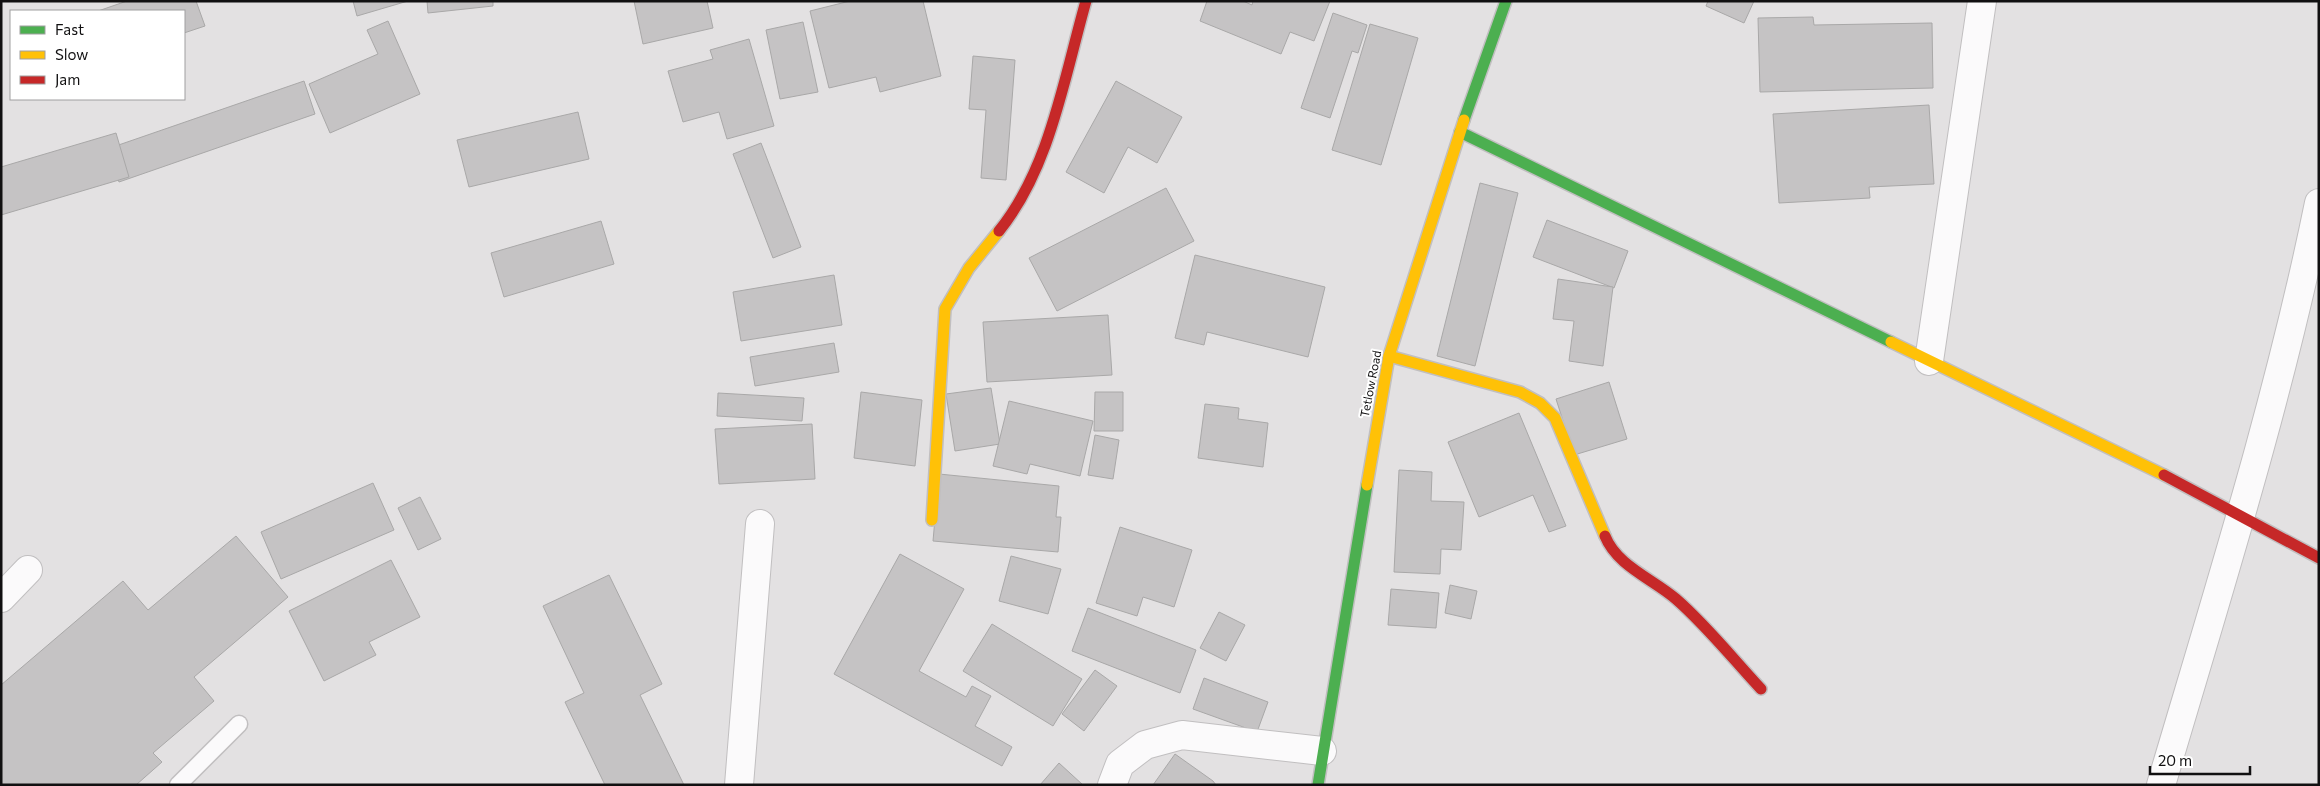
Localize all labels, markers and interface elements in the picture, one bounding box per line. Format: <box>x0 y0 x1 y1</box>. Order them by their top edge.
legend <box>10 10 185 100</box>
text: Fast <box>55 20 84 38</box>
text: Slow <box>55 45 88 63</box>
text: Jam <box>55 70 80 88</box>
street label: Tetlow Road <box>1357 349 1383 418</box>
scale bar <box>2150 744 2250 776</box>
text: 20 m <box>2158 751 2192 769</box>

